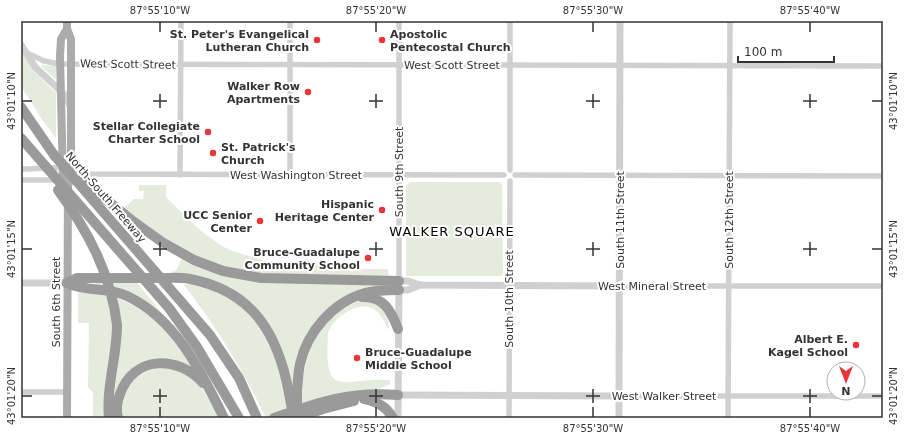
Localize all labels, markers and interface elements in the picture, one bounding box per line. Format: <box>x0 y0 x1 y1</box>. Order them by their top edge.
text: 87°55'10"W <box>130 5 190 16</box>
text: 87°55'20"W <box>346 5 406 16</box>
text: 87°55'30"W <box>563 5 623 16</box>
text: 87°55'40"W <box>780 5 840 16</box>
place label: St. Peter's Evangelical Lutheran Church <box>170 28 309 54</box>
place label: Apostolic Pentecostal Church <box>390 28 511 54</box>
marker: St. Peter's Evangelical Lutheran Church <box>312 35 322 45</box>
marker: Apostolic Pentecostal Church <box>377 35 387 45</box>
scale bar <box>738 38 834 64</box>
text: 100 m <box>744 45 782 59</box>
street label: West Scott Street <box>80 57 177 72</box>
street label: West Scott Street <box>404 59 501 72</box>
text: 43°01'10"N <box>6 72 17 130</box>
text: 43°01'10"N <box>888 72 899 130</box>
place label: Walker Row Apartments <box>227 80 300 106</box>
marker: Walker Row Apartments <box>303 87 313 97</box>
place label: Stellar Collegiate Charter School <box>93 120 200 146</box>
street label: South 9th Street <box>393 126 406 217</box>
marker: Stellar Collegiate Charter School <box>203 127 213 137</box>
place label: St. Patrick's Church <box>221 141 296 167</box>
marker: St. Patrick's Church <box>208 148 218 158</box>
street label: North-South Freeway <box>63 149 149 246</box>
street label: West Washington Street <box>230 169 363 182</box>
street label: South 11th Street <box>614 170 627 269</box>
street label: South 12th Street <box>723 170 736 269</box>
place label: Hispanic Heritage Center <box>275 198 375 224</box>
marker: Hispanic Heritage Center <box>377 205 387 215</box>
place label: UCC Senior Center <box>183 209 253 235</box>
marker: UCC Senior Center <box>255 216 265 226</box>
text: 43°01'15"N <box>6 220 17 278</box>
text: 43°01'15"N <box>888 220 899 278</box>
district label: WALKER SQUARE <box>389 224 515 239</box>
place label: Bruce-Guadalupe Community School <box>245 246 360 272</box>
street label: South 10th Street <box>503 249 516 348</box>
marker: Bruce-Guadalupe Community School <box>363 253 373 263</box>
street label: South 6th Street <box>50 256 63 347</box>
street label: West Mineral Street <box>598 280 707 293</box>
place label: Albert E. Kagel School <box>768 333 848 359</box>
marker: Albert E. Kagel School <box>851 340 861 350</box>
place label: Bruce-Guadalupe Middle School <box>365 346 472 372</box>
marker: Bruce-Guadalupe Middle School <box>352 353 362 363</box>
north arrow <box>826 361 866 401</box>
text: 43°01'20"N <box>6 367 17 425</box>
text: 43°01'20"N <box>888 367 899 425</box>
text: N <box>841 384 851 397</box>
street label: West Walker Street <box>612 390 717 403</box>
text: 87°55'10"W <box>130 423 190 434</box>
text: 87°55'20"W <box>346 423 406 434</box>
text: 87°55'30"W <box>563 423 623 434</box>
text: 87°55'40"W <box>780 423 840 434</box>

